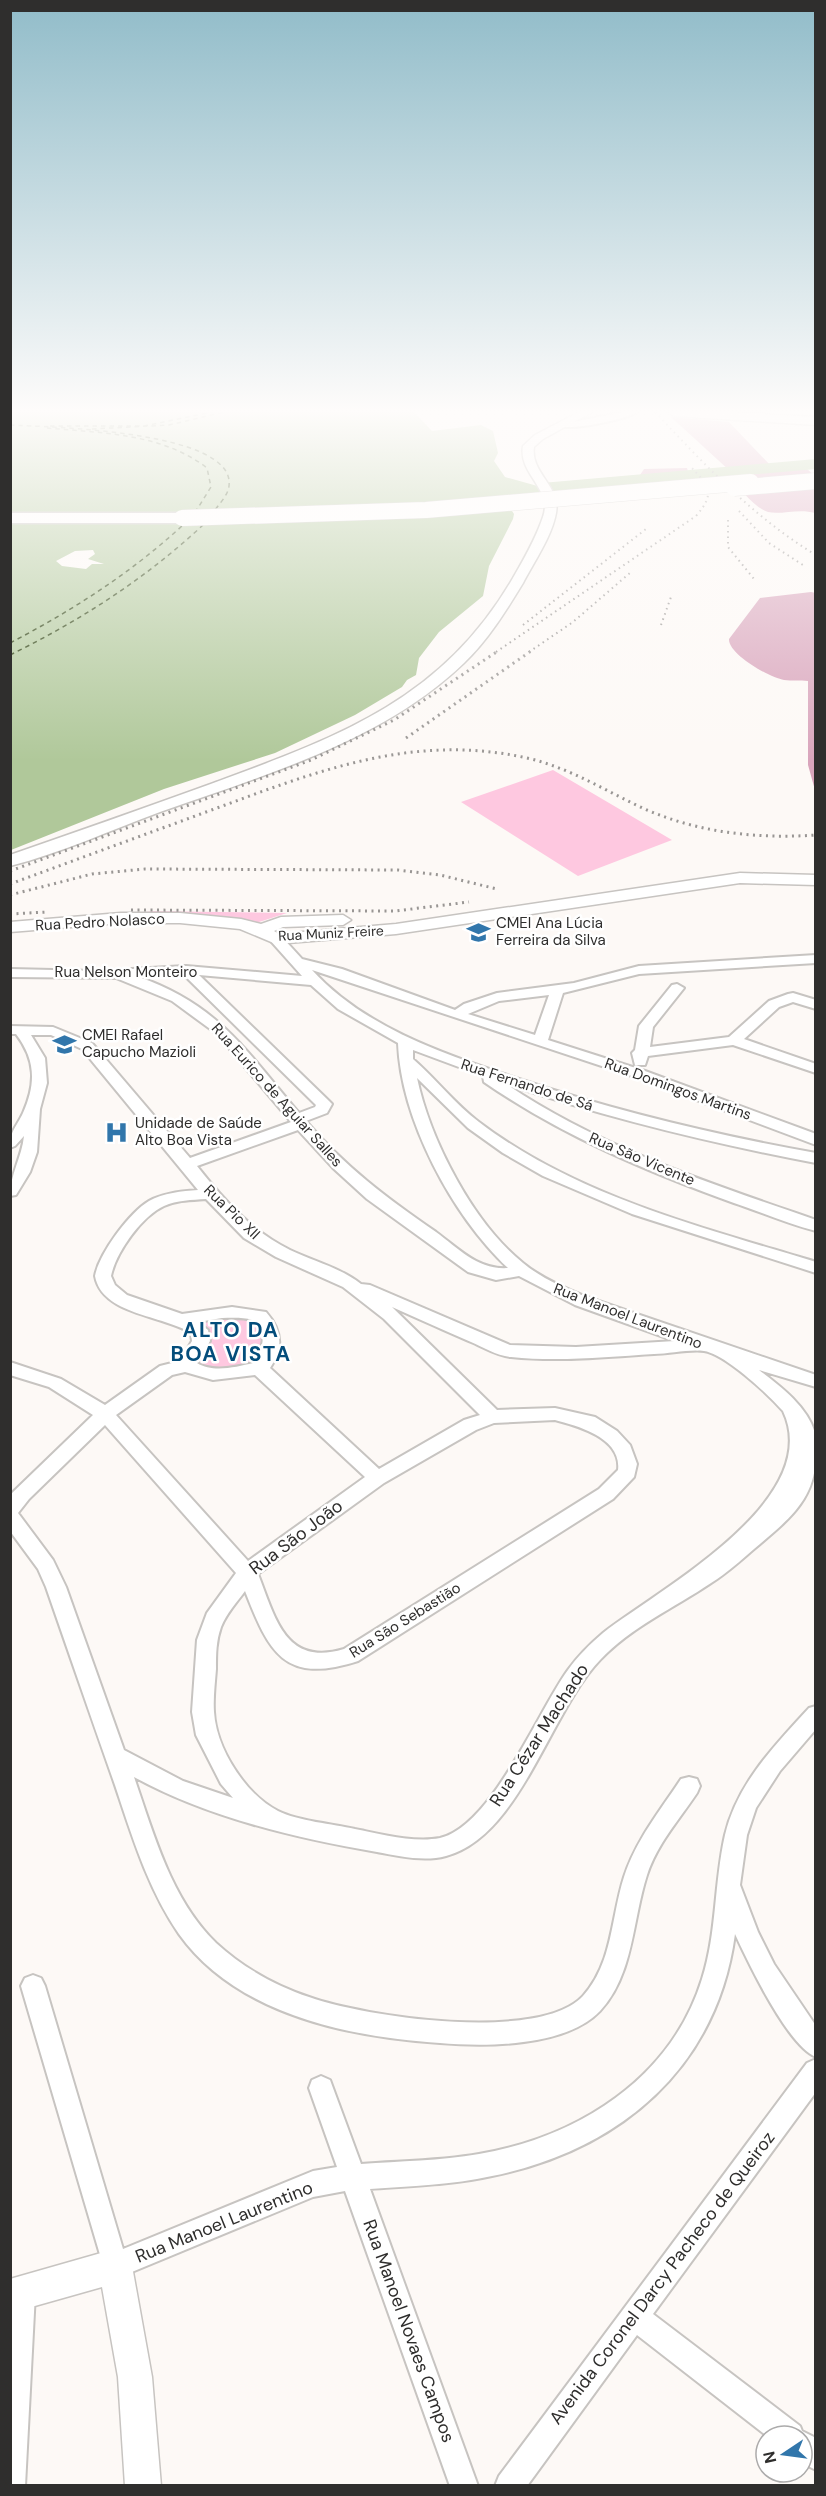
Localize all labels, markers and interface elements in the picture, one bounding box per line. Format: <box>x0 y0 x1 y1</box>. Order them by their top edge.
street label: Rua Pedro Nolasco <box>35 909 165 935</box>
place label: CMEI Ana Lúcia Ferreira da Silva <box>496 913 606 950</box>
school or university icon: CMEI Ana Lúcia Ferreira da Silva <box>465 919 491 945</box>
street label: Rua Muniz Freire <box>278 921 384 945</box>
street label: Rua Nelson Monteiro <box>55 962 198 982</box>
street label: Rua Eurico de Aguiar Salles <box>207 1019 347 1171</box>
place label: CMEI Rafael Capucho Mazioli <box>82 1025 196 1062</box>
school or university icon: CMEI Rafael Capucho Mazioli <box>51 1031 77 1057</box>
street label: Rua Domingos Martins <box>602 1053 754 1125</box>
street label: Rua Fernando de Sá <box>458 1054 596 1116</box>
place label: Unidade de Saúde Alto Boa Vista <box>135 1113 262 1150</box>
hospital icon: Unidade de Saúde Alto Boa Vista <box>104 1119 130 1145</box>
street label: Rua São Vicente <box>586 1128 698 1190</box>
street label: Rua Pio XII <box>200 1180 264 1244</box>
street label: Rua Manoel Laurentino <box>551 1278 705 1354</box>
district label: ALTO DA BOA VISTA <box>170 1316 292 1368</box>
street label: Rua São João <box>244 1494 348 1580</box>
street label: Rua São Sebastião <box>345 1578 465 1662</box>
street label: Rua Cézar Machado <box>484 1659 594 1811</box>
street label: Avenida Coronel Darcy Pacheco de Queiroz <box>544 2127 780 2429</box>
street label: Rua Manoel Laurentino <box>132 2175 316 2269</box>
street label: Rua Manoel Novaes Campos <box>357 2216 461 2446</box>
north arrow <box>754 2424 814 2484</box>
text: N <box>758 2449 781 2465</box>

